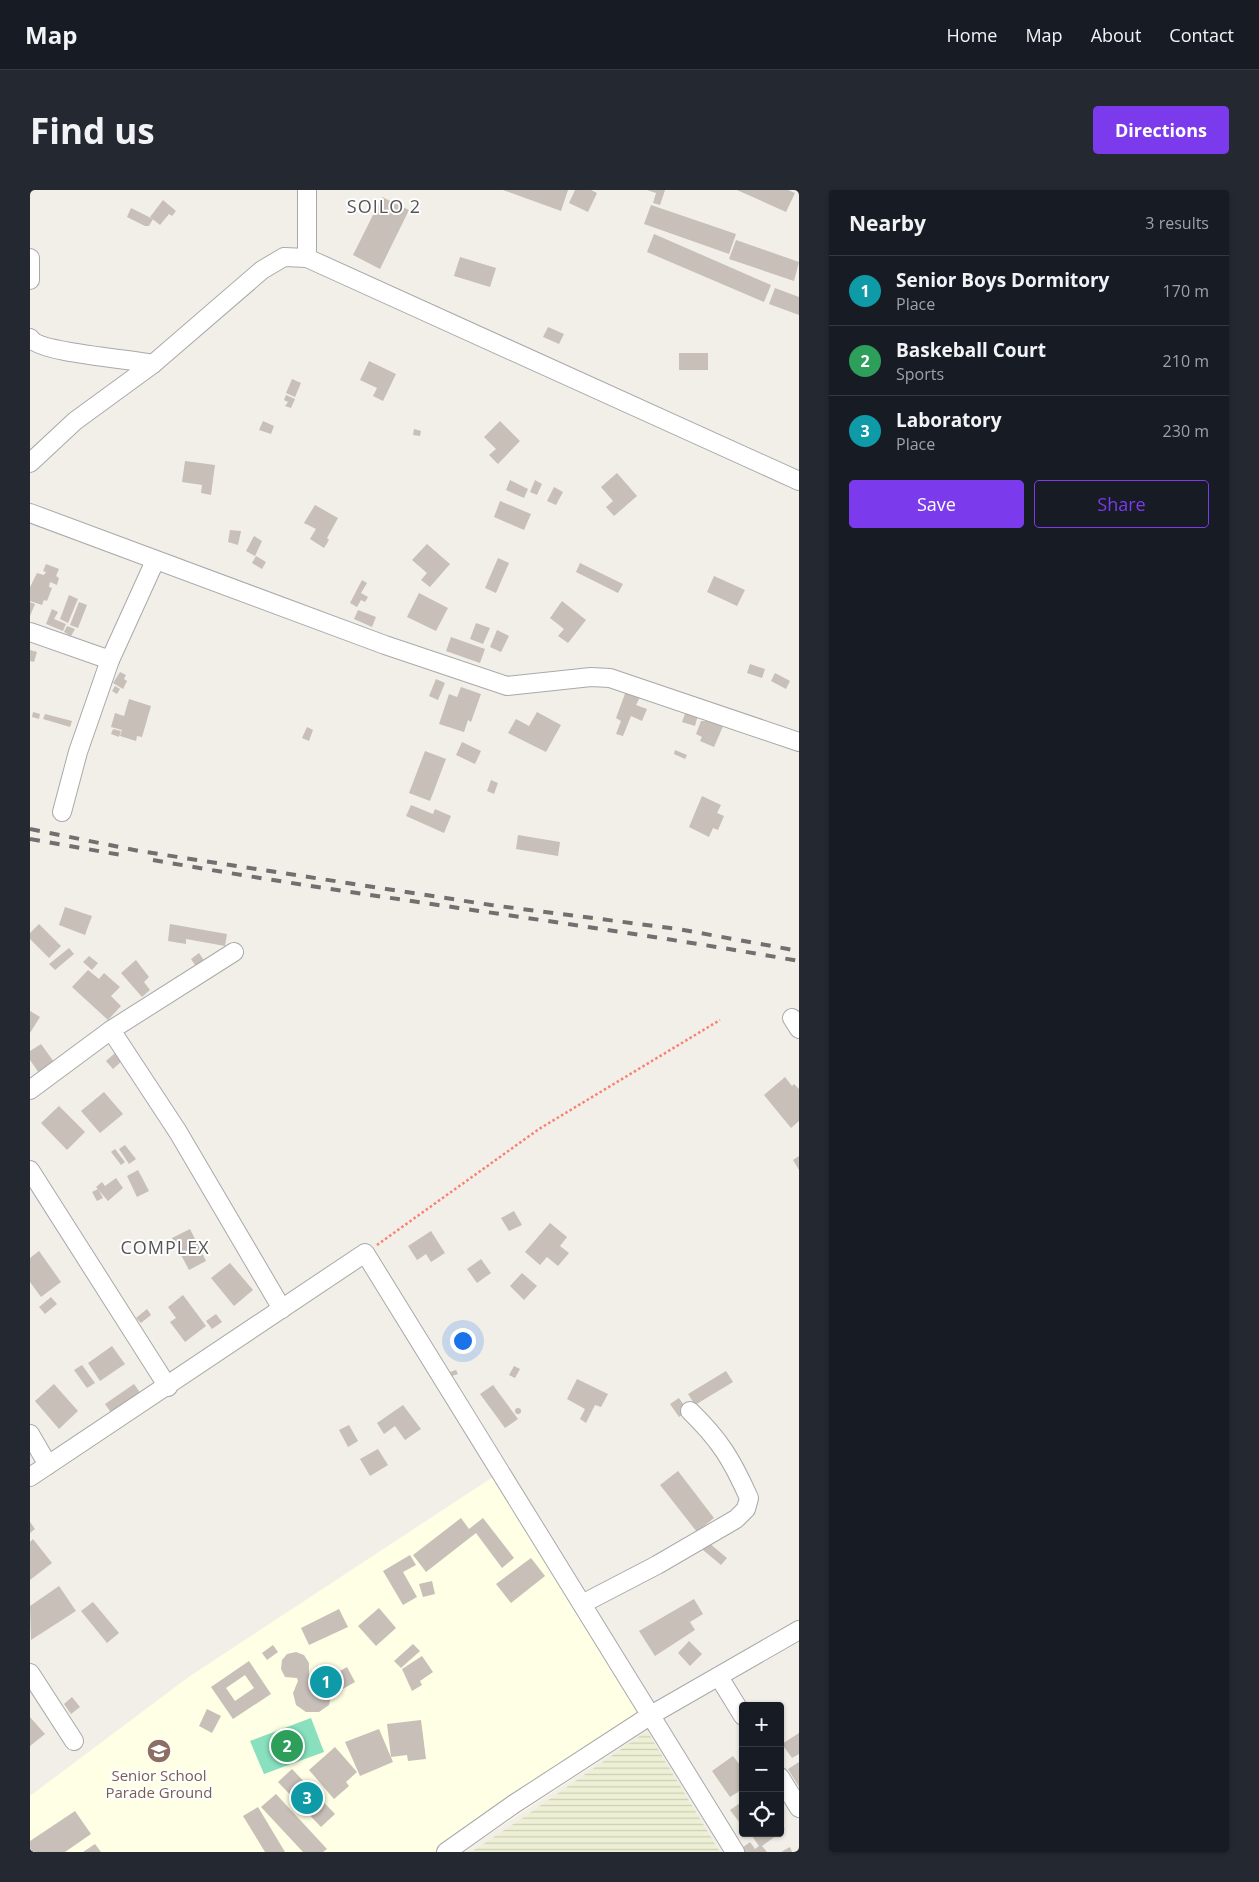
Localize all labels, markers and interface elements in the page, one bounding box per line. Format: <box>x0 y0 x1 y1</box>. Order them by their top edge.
text: Map <box>25 18 77 51</box>
text: Home <box>947 23 997 47</box>
text: Map <box>1025 23 1063 47</box>
text: About <box>1091 23 1141 47</box>
text: Contact <box>1169 23 1234 47</box>
button: Directions <box>1093 106 1229 154</box>
text: Find us <box>30 107 155 154</box>
district label: SOILO 2 <box>347 194 421 218</box>
text: Nearby <box>849 209 926 237</box>
text: 3 results <box>1145 212 1209 234</box>
text: Senior Boys Dormitory <box>896 267 1109 293</box>
text: 1 <box>860 280 870 302</box>
text: 170 m <box>1163 280 1209 302</box>
text: Place <box>896 293 935 315</box>
text: Baskeball Court <box>896 337 1046 363</box>
text: 2 <box>860 350 870 372</box>
text: 210 m <box>1163 350 1209 372</box>
text: Sports <box>896 363 944 385</box>
text: Laboratory <box>896 407 1002 433</box>
text: 3 <box>860 420 870 442</box>
text: 230 m <box>1163 420 1209 442</box>
text: Place <box>896 433 935 455</box>
button: Save <box>849 480 1024 528</box>
button: Share <box>1034 480 1209 528</box>
district label: COMPLEX <box>120 1235 210 1259</box>
your location <box>450 1328 476 1354</box>
pin: 1 <box>310 1663 342 1701</box>
map controls <box>739 1702 784 1837</box>
button: + <box>739 1702 784 1747</box>
pin: 2 <box>271 1727 303 1765</box>
school or university icon: Senior School Parade Ground <box>146 1738 172 1764</box>
button: − <box>739 1747 784 1792</box>
place label: Senior School Parade Ground <box>106 1765 212 1802</box>
pin: 3 <box>291 1779 323 1817</box>
button: locate <box>739 1792 784 1837</box>

